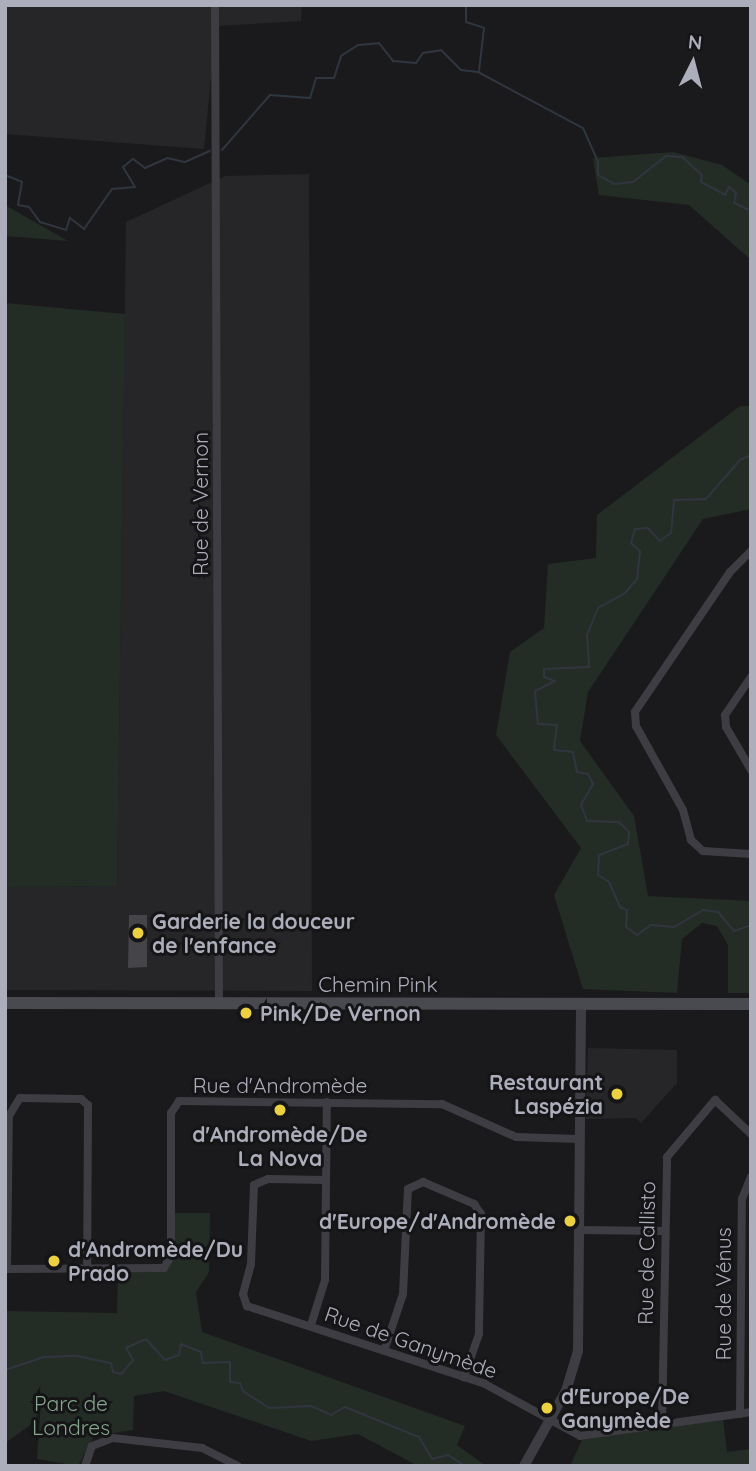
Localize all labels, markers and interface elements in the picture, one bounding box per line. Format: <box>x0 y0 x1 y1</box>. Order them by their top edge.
north arrow <box>658 28 728 98</box>
text: N <box>687 29 703 55</box>
street label: Rue de Vernon <box>187 432 213 576</box>
place label: Garderie la douceur de l'enfance <box>152 908 355 958</box>
marker: Garderie la douceur de l'enfance <box>130 925 146 941</box>
street label: Chemin Pink <box>318 971 438 997</box>
place label: Pink/De Vernon <box>260 1000 421 1026</box>
marker: Pink/De Vernon <box>238 1005 254 1021</box>
place label: Restaurant Laspézia <box>489 1069 603 1119</box>
street label: Rue d'Andromède <box>193 1072 367 1098</box>
marker: Restaurant Laspézia <box>609 1086 625 1102</box>
marker: d'Andromède/De La Nova <box>272 1102 288 1118</box>
place label: d'Andromède/De La Nova <box>192 1121 368 1171</box>
street label: Rue de Callisto <box>632 1181 660 1325</box>
place label: d'Europe/d'Andromède <box>319 1208 556 1234</box>
marker: d'Europe/d'Andromède <box>562 1213 578 1229</box>
street label: Rue de Vénus <box>710 1227 736 1361</box>
place label: d'Andromède/Du Prado <box>68 1236 243 1286</box>
marker: d'Andromède/Du Prado <box>46 1253 62 1269</box>
street label: Rue de Ganymède <box>321 1301 501 1383</box>
place label: d'Europe/De Ganymède <box>561 1383 690 1433</box>
park label: Parc de Londres <box>32 1390 110 1440</box>
marker: d'Europe/De Ganymède <box>539 1400 555 1416</box>

